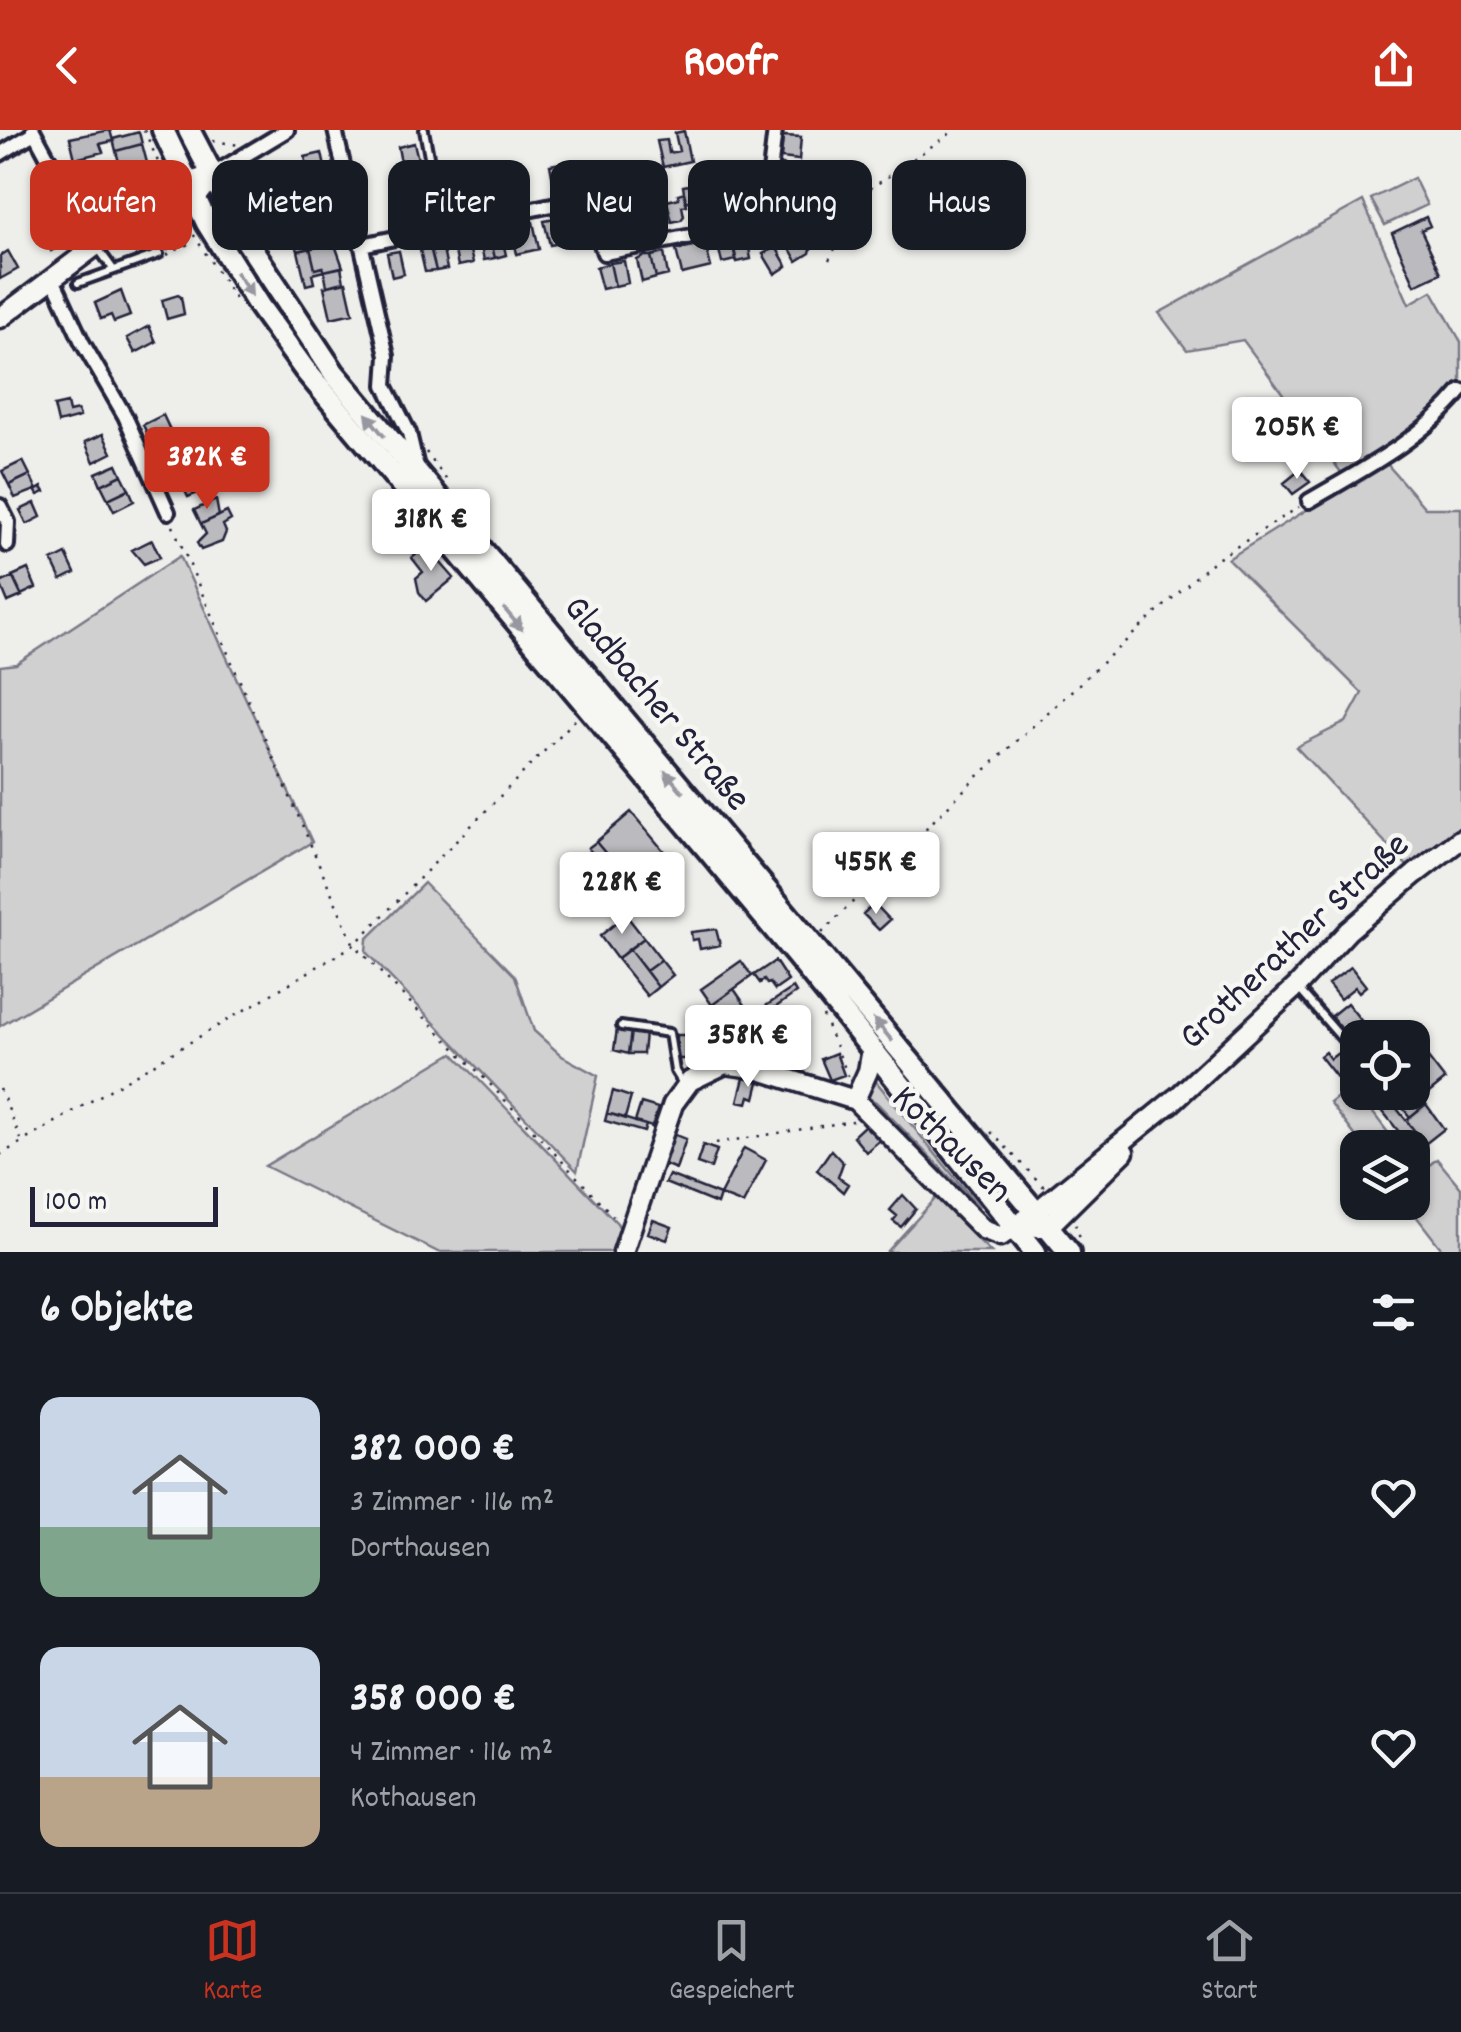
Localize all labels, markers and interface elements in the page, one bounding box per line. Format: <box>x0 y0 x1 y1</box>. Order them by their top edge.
text: Roofr <box>683 33 778 97</box>
icon: back <box>40 38 95 93</box>
icon: share <box>1366 38 1421 93</box>
chip: Kaufen <box>30 160 192 250</box>
chip: Mieten <box>212 160 368 250</box>
chip: Filter <box>388 160 530 250</box>
chip: Neu <box>550 160 668 250</box>
chip: Wohnung <box>688 160 872 250</box>
chip: Haus <box>892 160 1026 250</box>
one-way arrow <box>235 271 253 298</box>
pin: 205K € <box>1216 397 1378 482</box>
text: 205K € <box>1254 406 1340 452</box>
one-way arrow <box>365 412 386 438</box>
pin: 382K € <box>126 427 288 512</box>
text: 382K € <box>167 436 248 482</box>
pin: 318K € <box>350 489 512 574</box>
text: 318K € <box>394 498 468 544</box>
street label: Gladbacher Straße <box>548 585 762 825</box>
one-way arrow <box>502 607 524 632</box>
one-way arrow <box>663 769 685 794</box>
street label: Grotherather Straße <box>1168 821 1424 1065</box>
pin: 455K € <box>795 832 957 917</box>
text: 455K € <box>835 841 917 887</box>
pin: 228K € <box>541 852 703 937</box>
text: 228K € <box>582 861 662 907</box>
pin: 358K € <box>667 1005 829 1090</box>
text: 358K € <box>707 1014 789 1060</box>
one-way arrow <box>873 1017 895 1042</box>
map controls <box>1340 1020 1430 1220</box>
button: locate <box>1340 1020 1430 1110</box>
street label: Kothausen <box>877 1074 1023 1218</box>
button: layers <box>1340 1130 1430 1220</box>
scale bar <box>30 1182 218 1226</box>
text: 100 m <box>45 1184 107 1224</box>
text: 6 Objekte <box>40 1282 193 1342</box>
icon: filters <box>1366 1285 1421 1340</box>
text: 382 000 € <box>350 1421 515 1481</box>
icon: home <box>120 1437 240 1557</box>
icon: heart <box>1366 1470 1421 1525</box>
text: 3 Zimmer · 116 m² <box>350 1481 554 1527</box>
text: Dorthausen <box>350 1527 490 1573</box>
text: 358 000 € <box>350 1671 516 1731</box>
icon: home <box>120 1687 240 1807</box>
icon: heart <box>1366 1720 1421 1775</box>
text: 4 Zimmer · 116 m² <box>350 1731 553 1777</box>
text: Kothausen <box>350 1777 477 1823</box>
tab: Karte <box>203 1913 262 2013</box>
tab: Gespeichert <box>669 1913 795 2013</box>
tab: Start <box>1201 1913 1258 2013</box>

